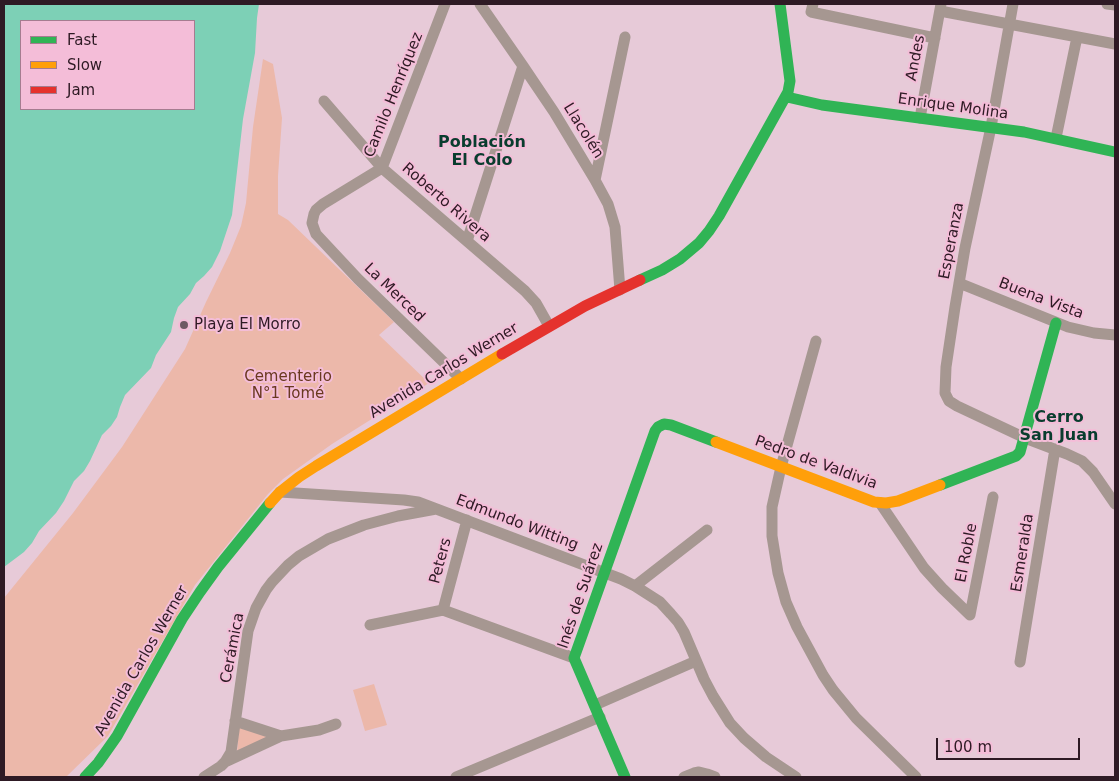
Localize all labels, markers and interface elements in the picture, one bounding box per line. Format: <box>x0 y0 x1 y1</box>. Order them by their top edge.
legend <box>20 20 195 110</box>
street label: Camilo Henríquez <box>361 30 427 160</box>
text: Fast <box>67 31 97 49</box>
street label: Andes <box>903 34 929 82</box>
text: Slow <box>67 56 102 74</box>
text: Jam <box>67 81 95 99</box>
street label: Enrique Molina <box>897 90 1009 124</box>
street label: Llacolén <box>559 100 607 162</box>
district label: Población El Colo <box>438 133 526 171</box>
street label: Roberto Rivera <box>398 160 494 246</box>
street label: Esperanza <box>936 201 968 281</box>
street label: La Merced <box>360 260 428 326</box>
street label: Buena Vista <box>996 275 1086 323</box>
place label: Playa El Morro <box>194 316 301 334</box>
marker: Playa El Morro <box>178 319 190 331</box>
street label: Avenida Carlos Werner <box>366 319 522 423</box>
park label: Cementerio N°1 Tomé <box>244 368 332 403</box>
district label: Cerro San Juan <box>1020 408 1098 446</box>
street label: Pedro de Valdivia <box>752 432 880 494</box>
street label: Edmundo Witting <box>453 491 581 555</box>
street label: Esmeralda <box>1008 512 1038 594</box>
street label: El Roble <box>952 522 982 584</box>
street label: Peters <box>426 536 456 586</box>
street label: Inés de Suárez <box>555 541 607 651</box>
street label: Avenida Carlos Werner <box>92 583 192 739</box>
street label: Cerámica <box>217 611 249 685</box>
scale bar <box>939 728 1083 760</box>
text: 100 m <box>944 738 992 756</box>

